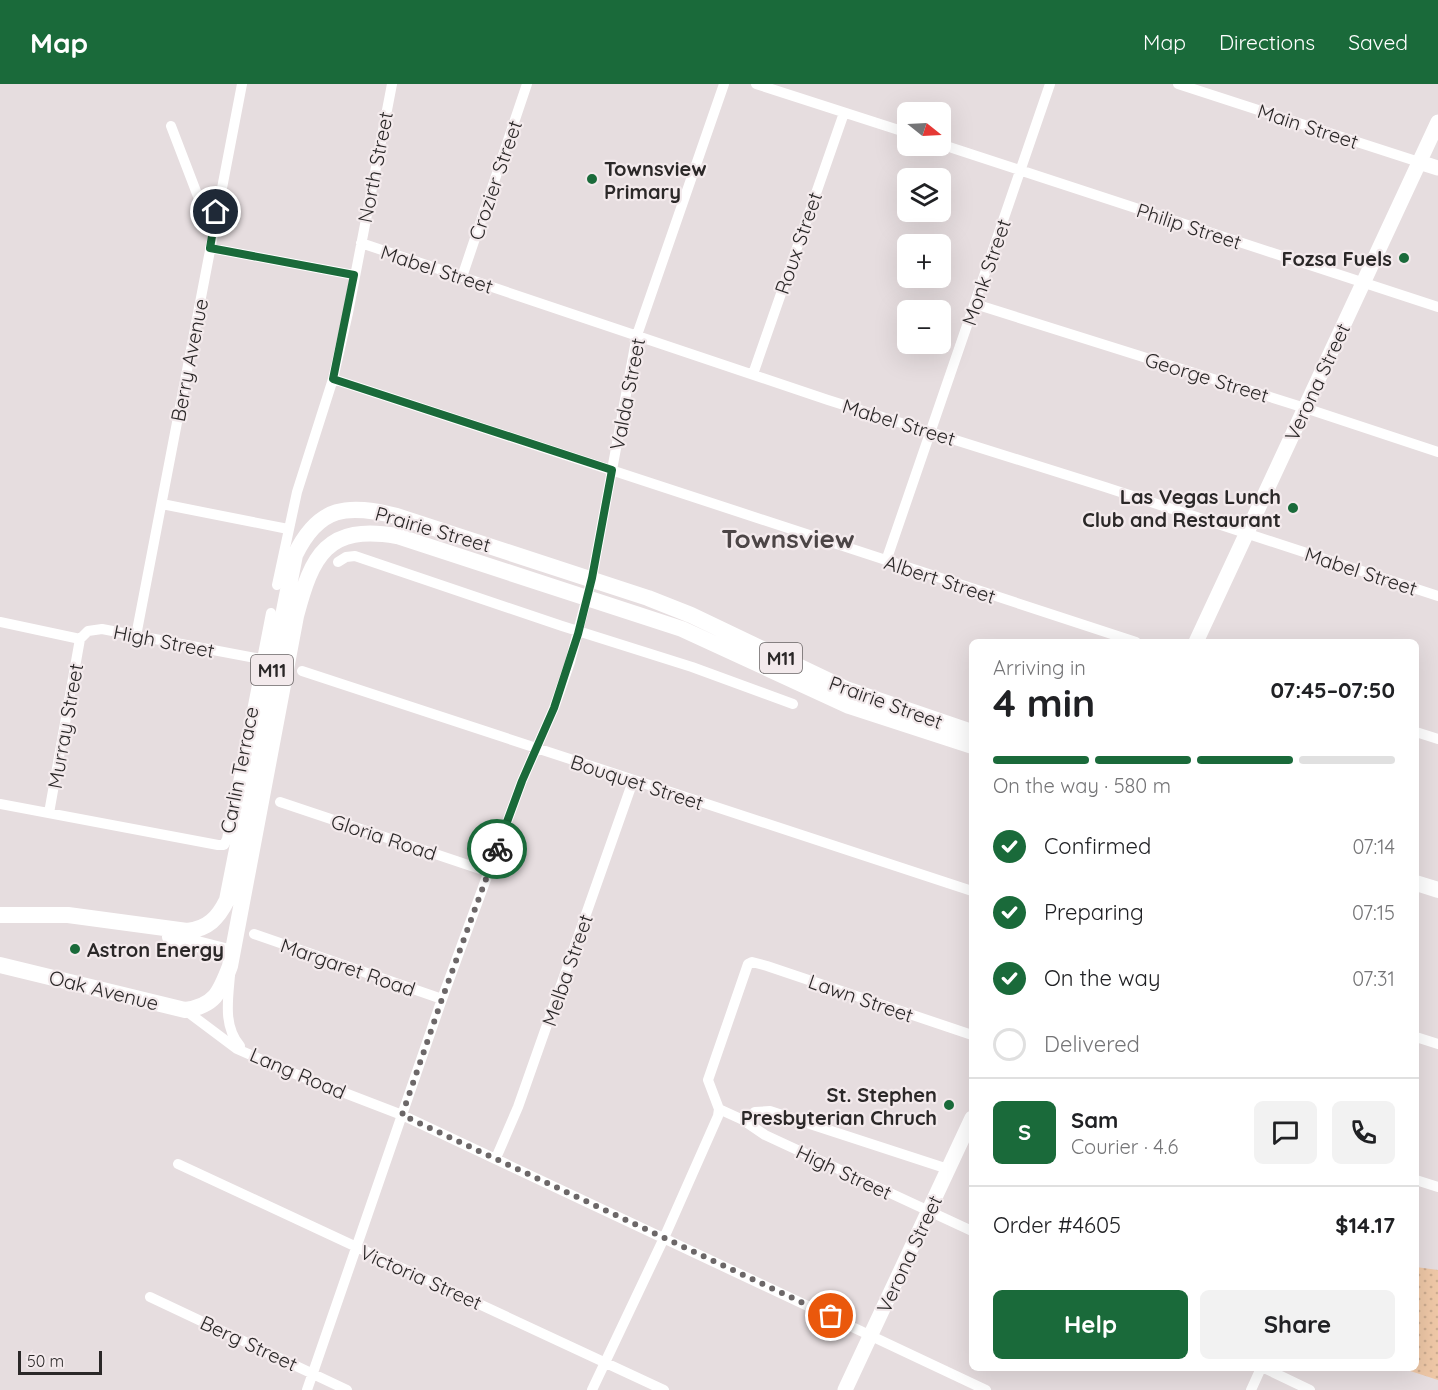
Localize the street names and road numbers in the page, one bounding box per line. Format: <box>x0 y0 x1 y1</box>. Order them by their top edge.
street label: Main Street <box>1254 98 1362 154</box>
street label: North Street <box>352 109 398 225</box>
street label: Crozier Street <box>463 117 527 243</box>
street label: Roux Street <box>769 188 827 297</box>
street label: Philip Street <box>1133 197 1245 255</box>
street label: Monk Street <box>956 215 1016 329</box>
street label: Mabel Street <box>378 239 497 299</box>
street label: Berry Avenue <box>165 296 213 424</box>
street label: Verona Street <box>1279 319 1355 445</box>
street label: Valda Street <box>604 335 650 452</box>
street label: George Street <box>1142 346 1272 408</box>
street label: Mabel Street <box>839 393 959 451</box>
street label: Prairie Street <box>372 501 494 558</box>
street label: Mabel Street <box>1302 541 1421 601</box>
street label: Albert Street <box>881 549 999 609</box>
street label: High Street <box>111 619 217 663</box>
road number: M11 <box>760 643 802 673</box>
road number: M11 <box>251 655 293 685</box>
street label: Murray Street <box>42 661 88 791</box>
street label: Prairie Street <box>826 670 946 734</box>
street label: Carlin Terrace <box>214 704 264 836</box>
street label: Bouquet Street <box>567 749 707 815</box>
street label: Gloria Road <box>328 808 440 866</box>
street label: Melba Street <box>536 911 598 1029</box>
street label: Margaret Road <box>277 932 419 1002</box>
street label: Oak Avenue <box>47 964 161 1016</box>
street label: Lawn Street <box>805 968 917 1028</box>
street label: Lang Road <box>246 1042 350 1104</box>
street label: High Street <box>792 1139 896 1205</box>
street label: Verona Street <box>871 1191 947 1317</box>
street label: Victoria Street <box>356 1239 486 1315</box>
street label: Berg Street <box>196 1310 302 1376</box>

